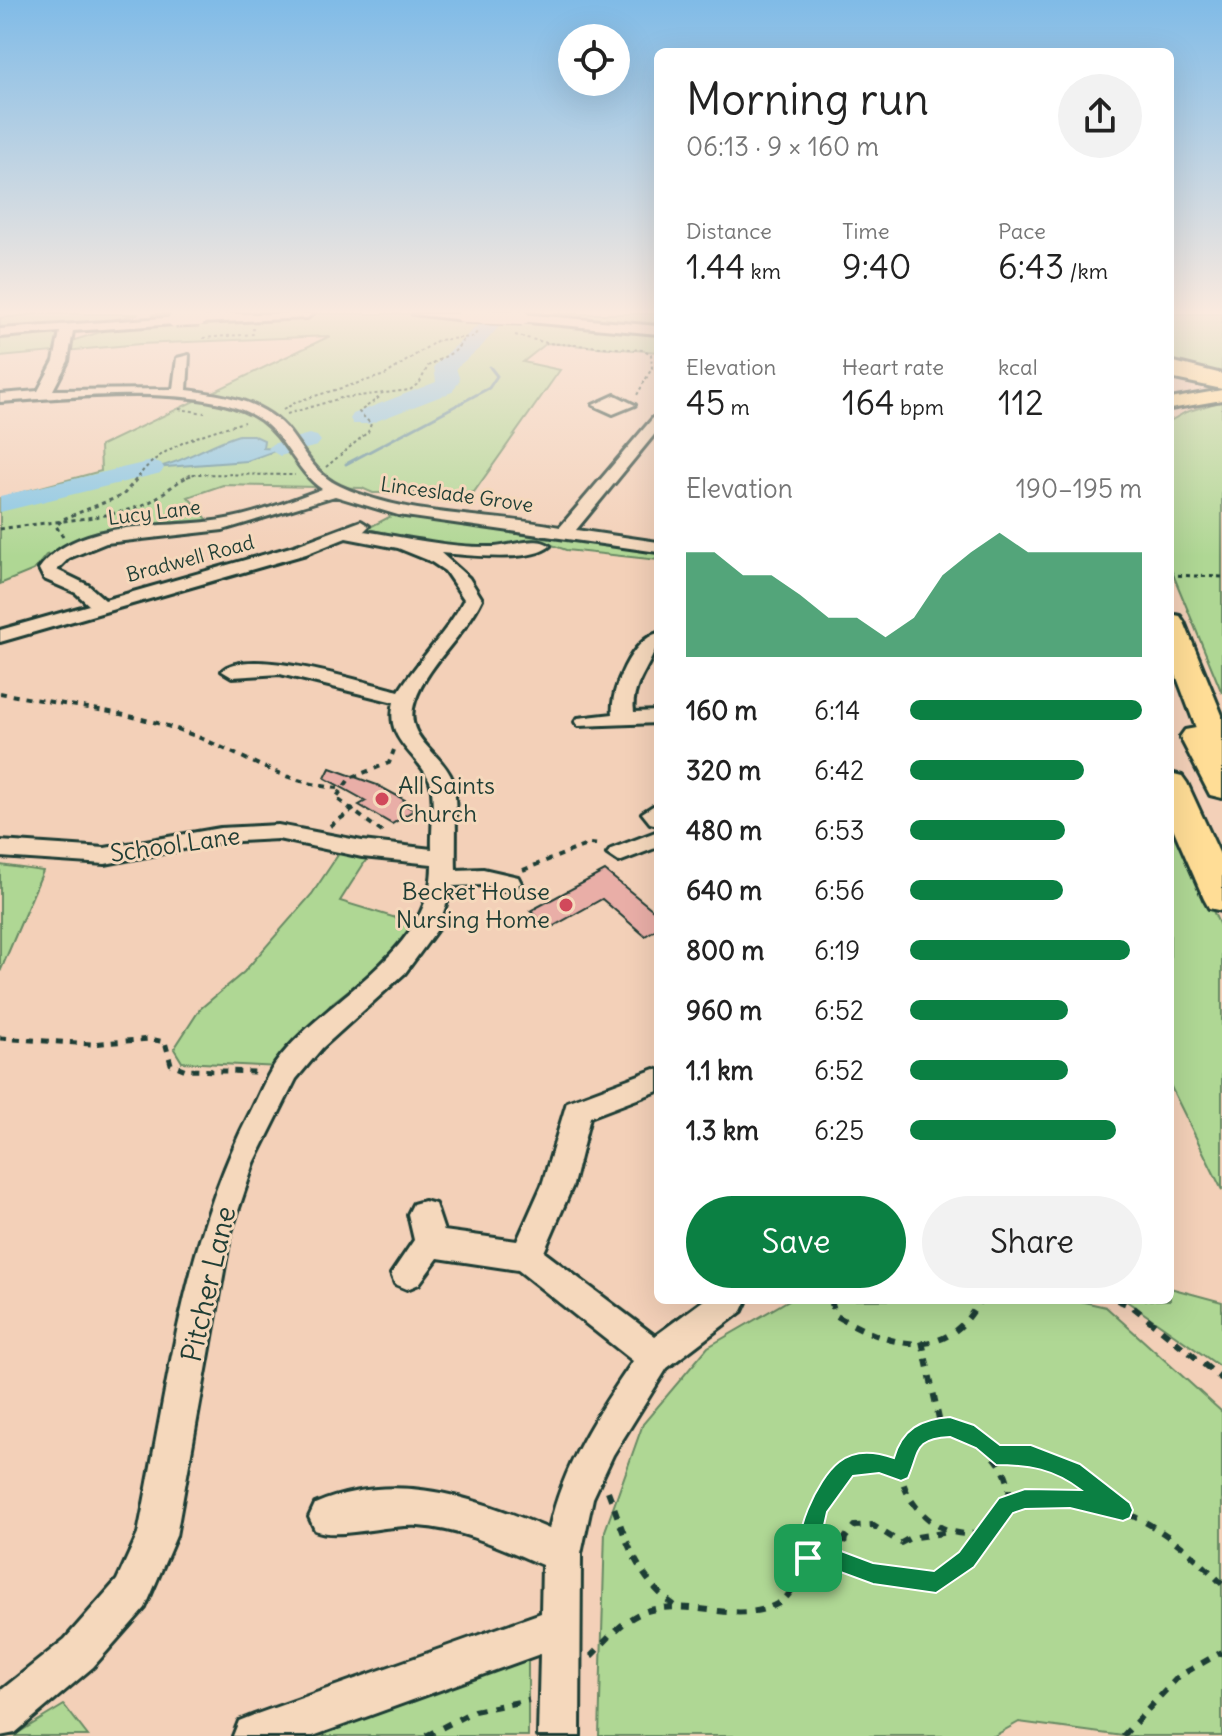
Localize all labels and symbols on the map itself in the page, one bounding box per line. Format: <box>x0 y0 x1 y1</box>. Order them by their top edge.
street label: Linceslade Grove <box>379 471 535 517</box>
street label: Lucy Lane <box>106 494 202 530</box>
street label: Bradwell Road <box>123 529 257 587</box>
place label: All Saints Church <box>398 770 495 828</box>
marker: All Saints Church <box>373 790 391 808</box>
street label: School Lane <box>108 820 242 868</box>
place label: Becket House Nursing Home <box>396 876 550 934</box>
marker: Becket House Nursing Home <box>557 896 575 914</box>
street label: Pitcher Lane <box>173 1203 243 1365</box>
pin <box>774 1524 842 1592</box>

